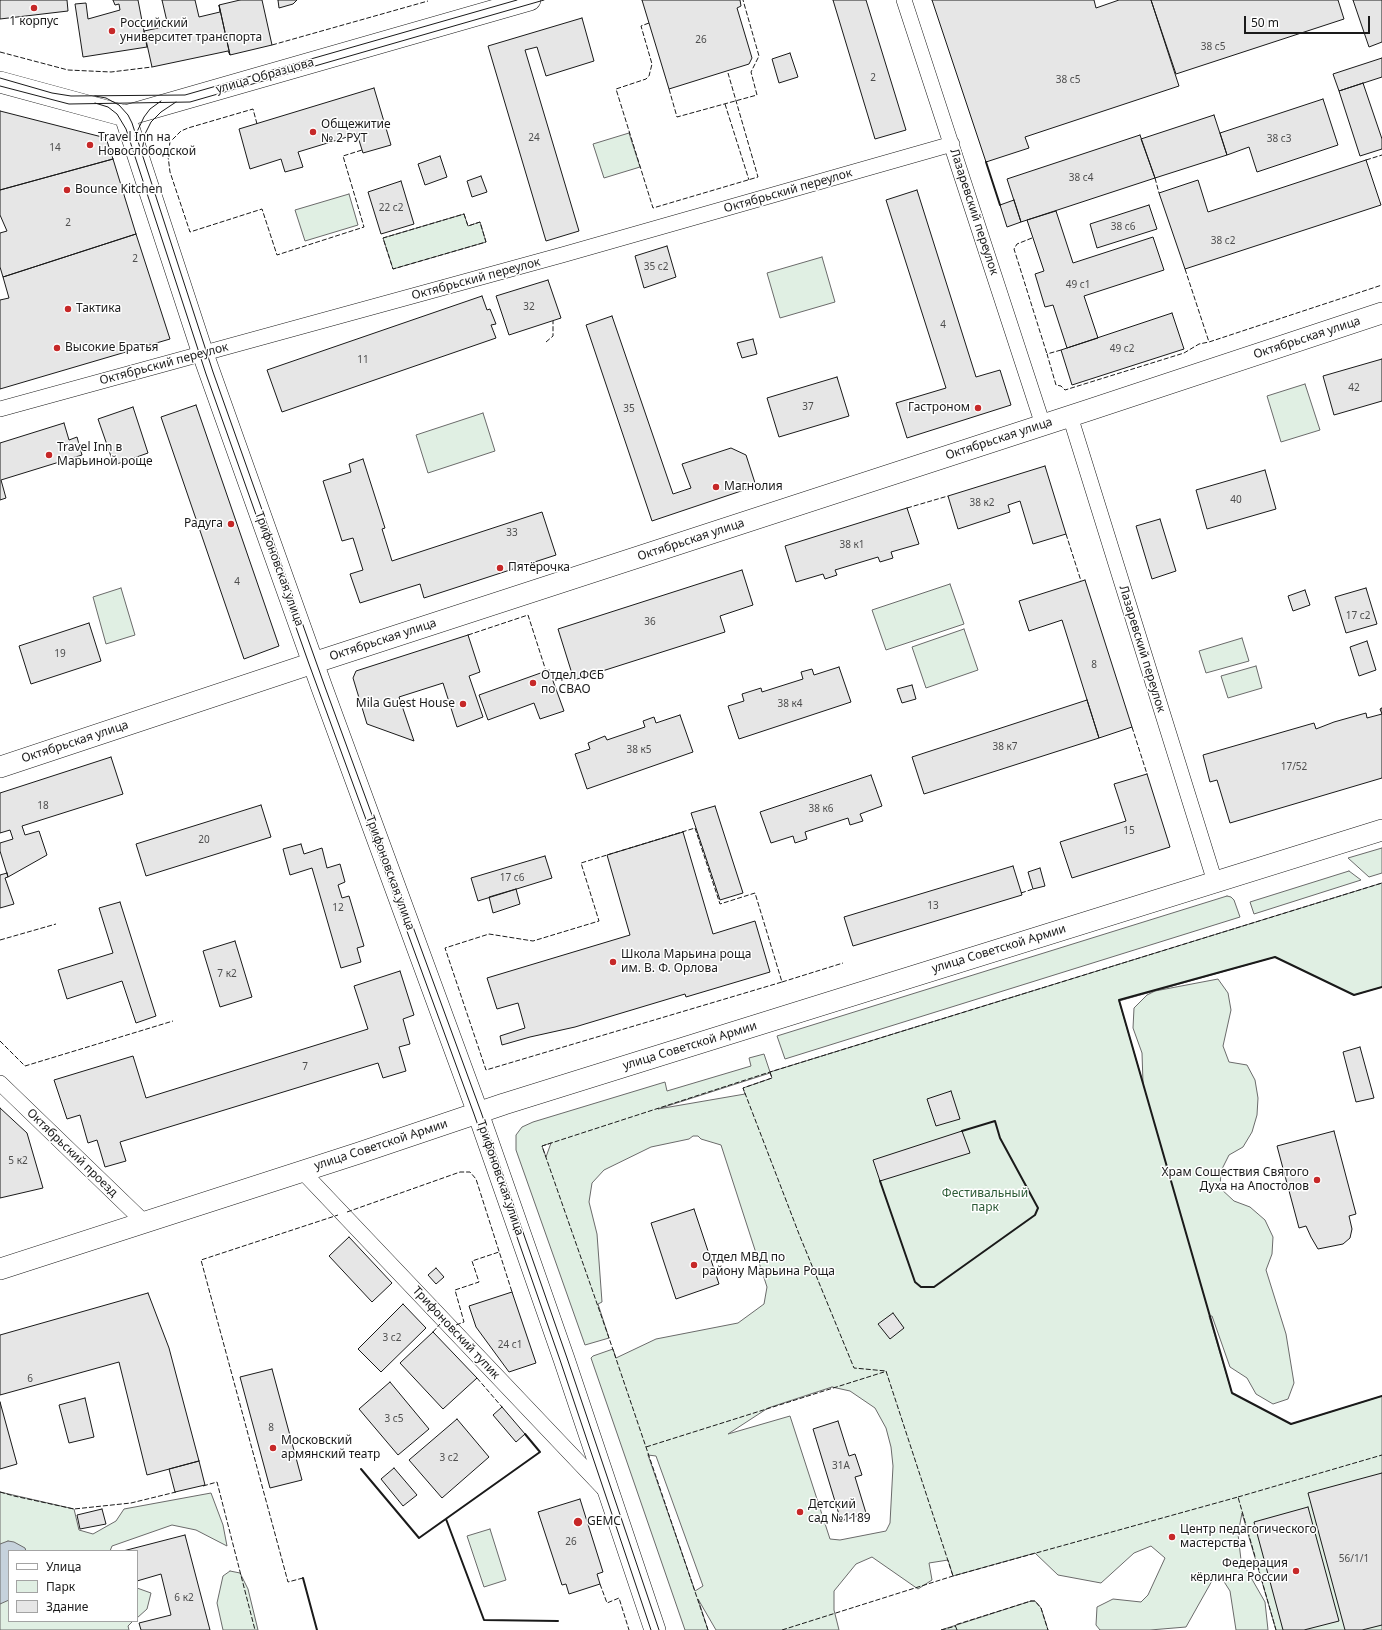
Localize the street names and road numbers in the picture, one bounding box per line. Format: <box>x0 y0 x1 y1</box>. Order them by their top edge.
street label: улица Образцова <box>214 55 316 97</box>
street label: Лазаревский переулок <box>947 147 1001 277</box>
street label: Октябрьский переулок <box>722 166 854 216</box>
street label: Октябрьский переулок <box>410 255 542 303</box>
street label: Октябрьская улица <box>1252 314 1362 362</box>
street label: Октябрьский переулок <box>98 340 230 388</box>
street label: Октябрьская улица <box>944 415 1054 463</box>
street label: Трифоновская улица <box>252 510 306 628</box>
street label: Октябрьская улица <box>636 516 746 564</box>
street label: Лазаревский переулок <box>1116 584 1168 714</box>
street label: Октябрьская улица <box>328 616 438 664</box>
street label: Октябрьская улица <box>20 718 130 766</box>
street label: Трифоновская улица <box>363 814 417 932</box>
street label: улица Советской Армии <box>930 922 1068 976</box>
street label: улица Советской Армии <box>621 1019 759 1073</box>
street label: Октябрьский проезд <box>24 1106 120 1200</box>
street label: улица Советской Армии <box>312 1117 450 1173</box>
street label: Трифоновская улица <box>473 1118 527 1238</box>
street label: Трифоновский тупик <box>409 1284 503 1382</box>

